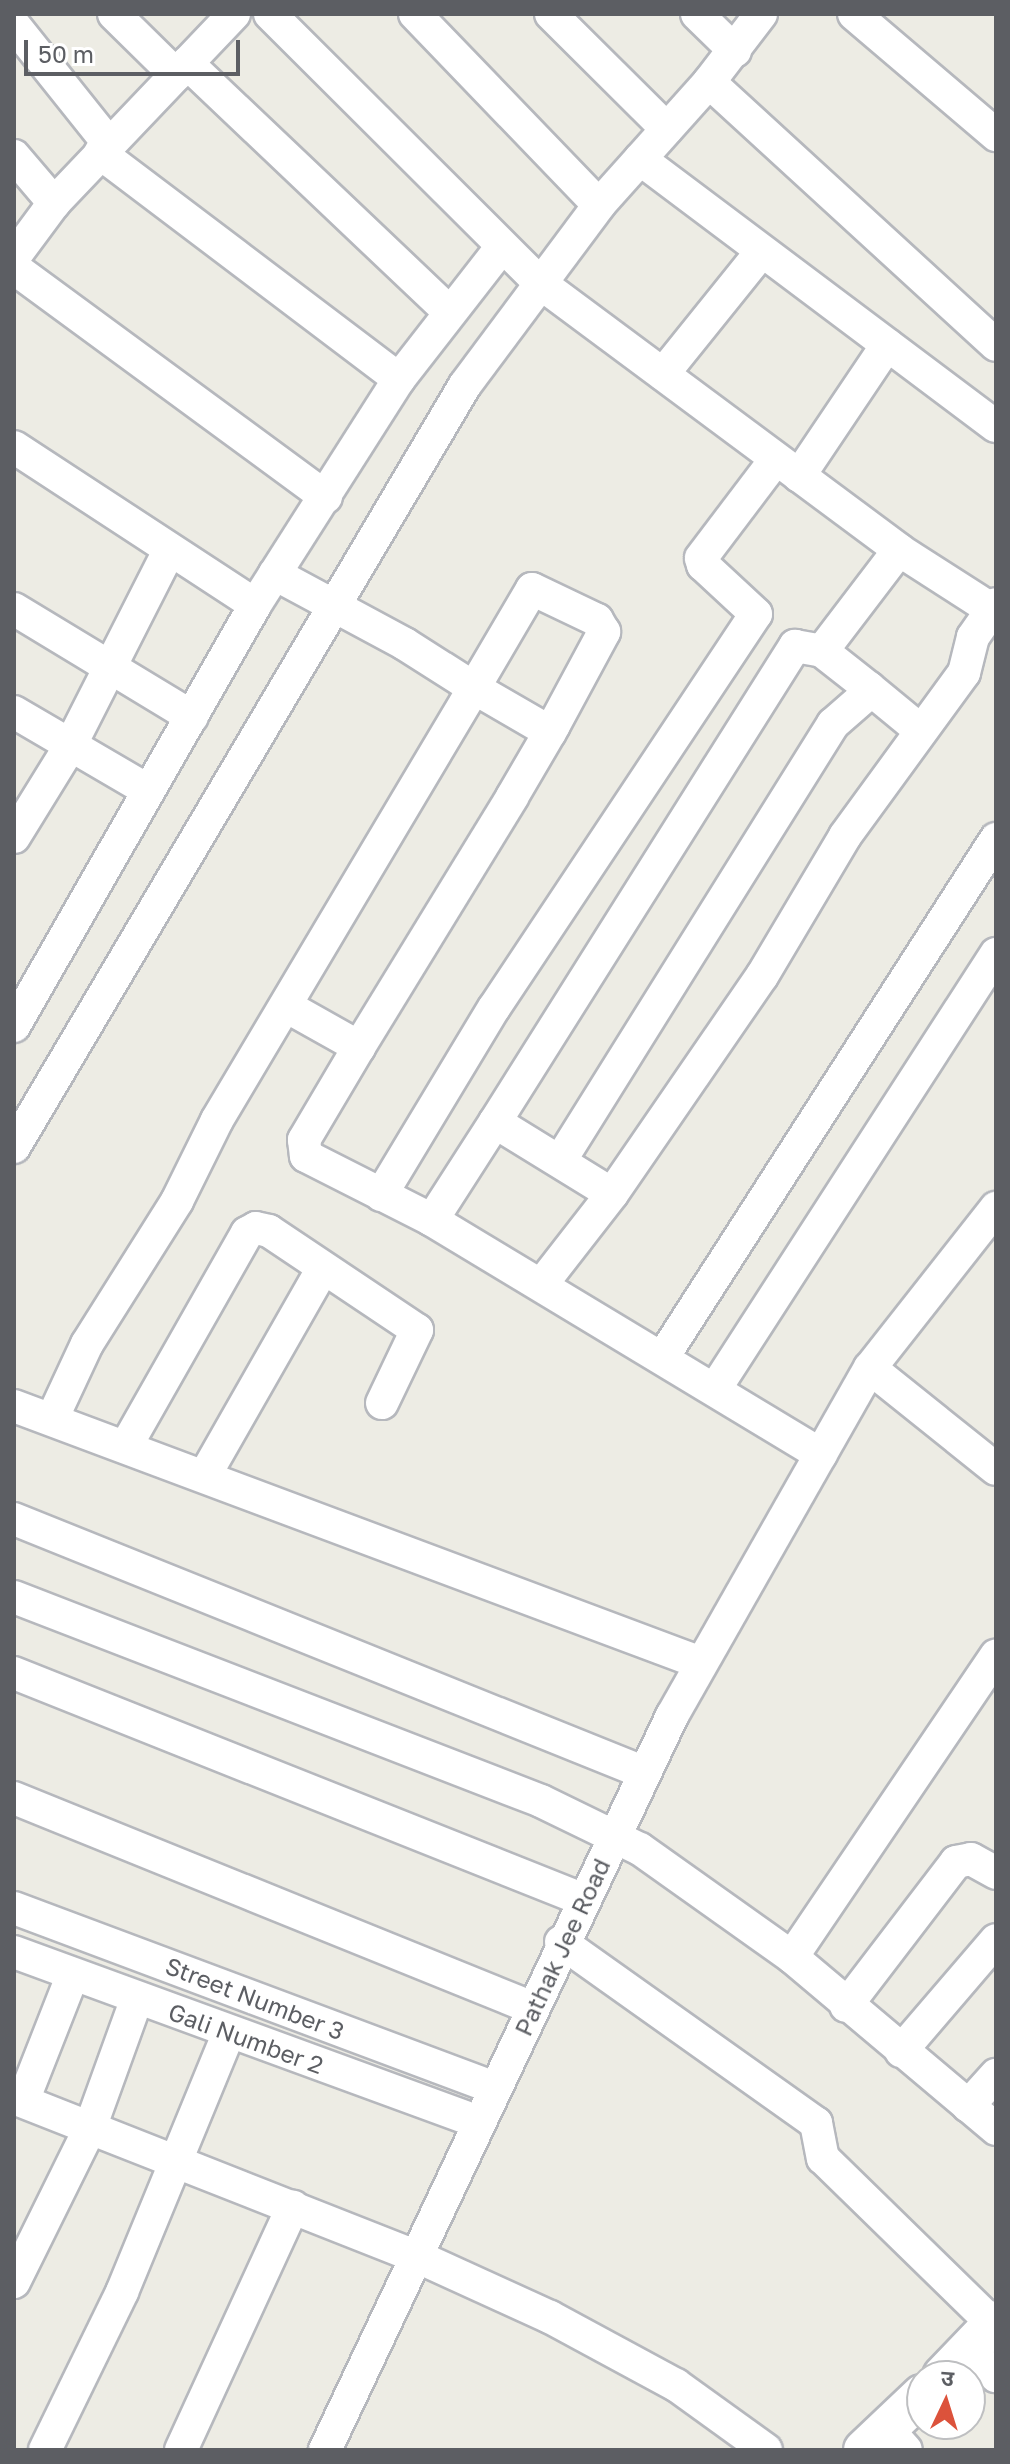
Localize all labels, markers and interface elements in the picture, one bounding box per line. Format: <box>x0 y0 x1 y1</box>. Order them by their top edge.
scale bar <box>28 24 244 74</box>
text: 50 m <box>38 39 94 68</box>
street label: Pathak Jee Road <box>508 1854 616 2040</box>
street label: Street Number 3 <box>162 1951 348 2045</box>
street label: Gali Number 2 <box>165 1997 327 2079</box>
north arrow <box>906 2360 986 2440</box>
text: उ <box>940 2364 955 2391</box>

